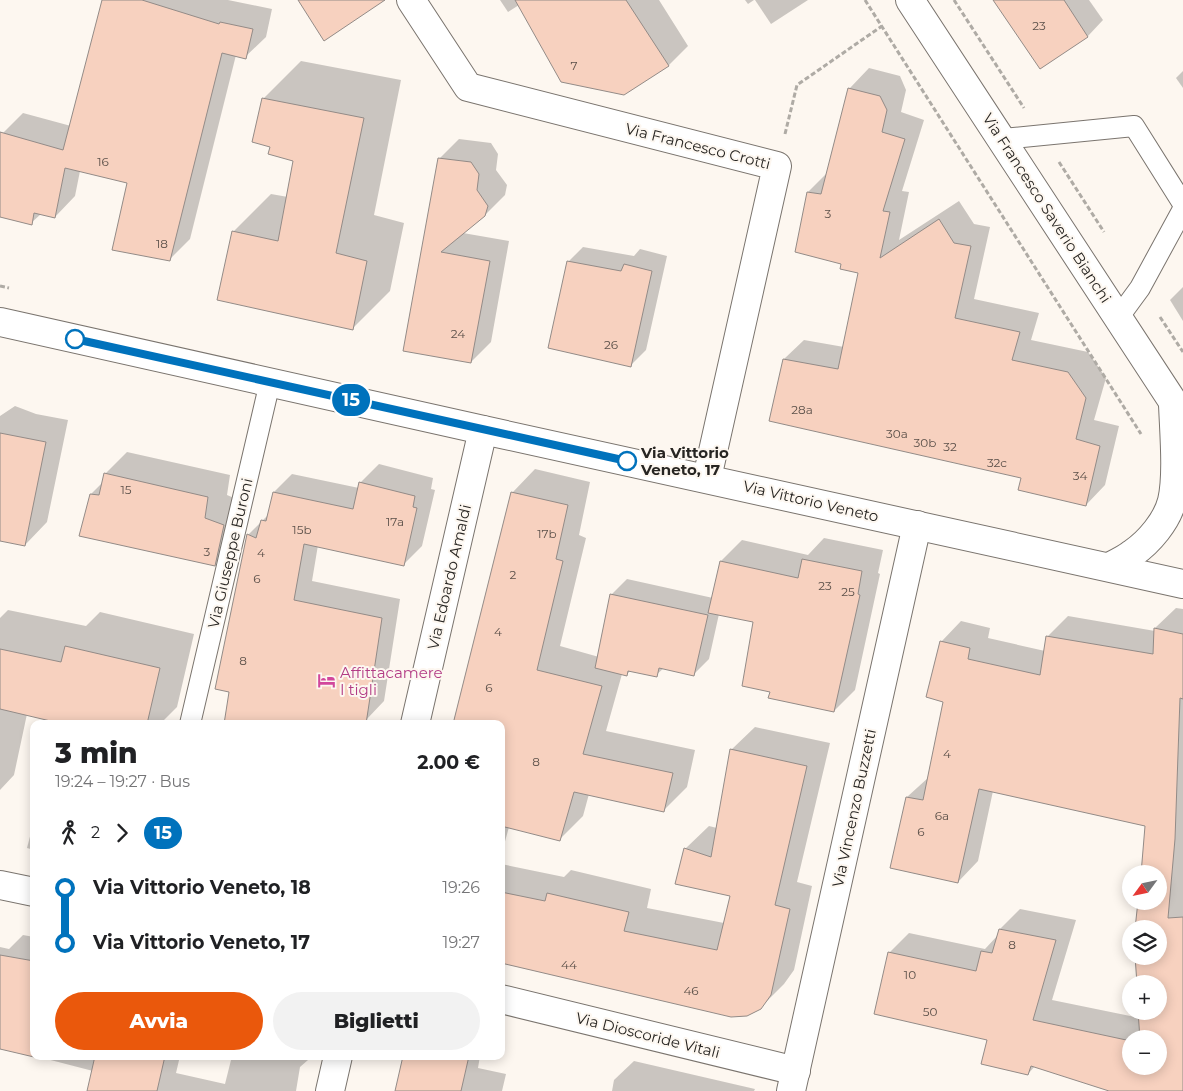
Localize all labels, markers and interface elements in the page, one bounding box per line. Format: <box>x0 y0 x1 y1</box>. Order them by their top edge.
house number: 23 <box>1032 18 1046 33</box>
house number: 7 <box>570 58 578 73</box>
street label: Via Francesco Saverio Bianchi <box>979 110 1115 306</box>
street label: Via Francesco Crotti <box>623 119 773 173</box>
house number: 16 <box>97 154 109 169</box>
house number: 3 <box>825 206 832 221</box>
house number: 18 <box>156 236 168 251</box>
house number: 24 <box>451 326 465 341</box>
unlabelled marker <box>65 329 85 349</box>
house number: 26 <box>604 337 618 352</box>
line badge: 15 <box>328 384 374 416</box>
text: 15 <box>342 389 360 411</box>
house number: 28a <box>791 402 813 417</box>
house number: 30a <box>886 426 908 441</box>
house number: 30b <box>914 435 936 450</box>
house number: 32 <box>943 439 957 454</box>
place label: Via Vittorio Veneto, 17 <box>640 443 729 479</box>
marker: Via Vittorio Veneto, 17 <box>617 451 637 471</box>
house number: 32c <box>987 455 1007 470</box>
house number: 34 <box>1073 468 1087 483</box>
street label: Via Giuseppe Buroni <box>204 476 256 630</box>
street label: Via Vittorio Veneto <box>741 476 881 526</box>
house number: 15 <box>120 482 132 497</box>
street label: Via Edoardo Amaldi <box>423 503 475 651</box>
house number: 17a <box>386 514 404 529</box>
house number: 15b <box>292 522 312 537</box>
house number: 17b <box>537 526 557 541</box>
house number: 3 <box>204 544 211 559</box>
house number: 4 <box>257 545 265 560</box>
house number: 2 <box>510 567 517 582</box>
house number: 6 <box>253 571 261 586</box>
house number: 23 <box>818 578 832 593</box>
house number: 25 <box>841 584 855 599</box>
house number: 4 <box>494 624 502 639</box>
house number: 8 <box>239 653 247 668</box>
place label: Affittacamere I tigli <box>340 663 443 699</box>
hotel icon: Affittacamere I tigli <box>316 671 336 691</box>
house number: 6 <box>485 680 493 695</box>
street label: Via Vincenzo Buzzetti <box>828 727 880 889</box>
text: 3 min <box>55 736 138 770</box>
house number: 4 <box>943 746 951 761</box>
text: 2.00 € <box>417 751 480 774</box>
house number: 8 <box>532 754 540 769</box>
text: 19:24 – 19:27 · Bus <box>55 772 190 791</box>
house number: 6a <box>935 808 949 823</box>
icon: walk <box>55 819 83 847</box>
icon: forward <box>108 819 136 847</box>
text: 15 <box>154 822 172 844</box>
text: 2 <box>91 823 100 842</box>
house number: 6 <box>917 824 925 839</box>
north arrow <box>1122 865 1168 910</box>
map controls <box>1122 865 1167 1075</box>
text: Via Vittorio Veneto, 18 <box>93 876 311 899</box>
text: 19:26 <box>442 878 480 897</box>
button: layers <box>1122 920 1167 965</box>
text: Via Vittorio Veneto, 17 <box>93 931 310 954</box>
text: 19:27 <box>443 933 480 952</box>
house number: 8 <box>1008 937 1016 952</box>
house number: 44 <box>561 957 577 972</box>
house number: 10 <box>904 967 916 982</box>
button: + <box>1122 975 1167 1020</box>
house number: 46 <box>683 983 699 998</box>
button: Avvia <box>55 992 263 1050</box>
button: Biglietti <box>273 992 480 1050</box>
house number: 50 <box>923 1004 937 1019</box>
street label: Via Dioscoride Vitali <box>574 1008 722 1062</box>
button: − <box>1122 1030 1167 1075</box>

